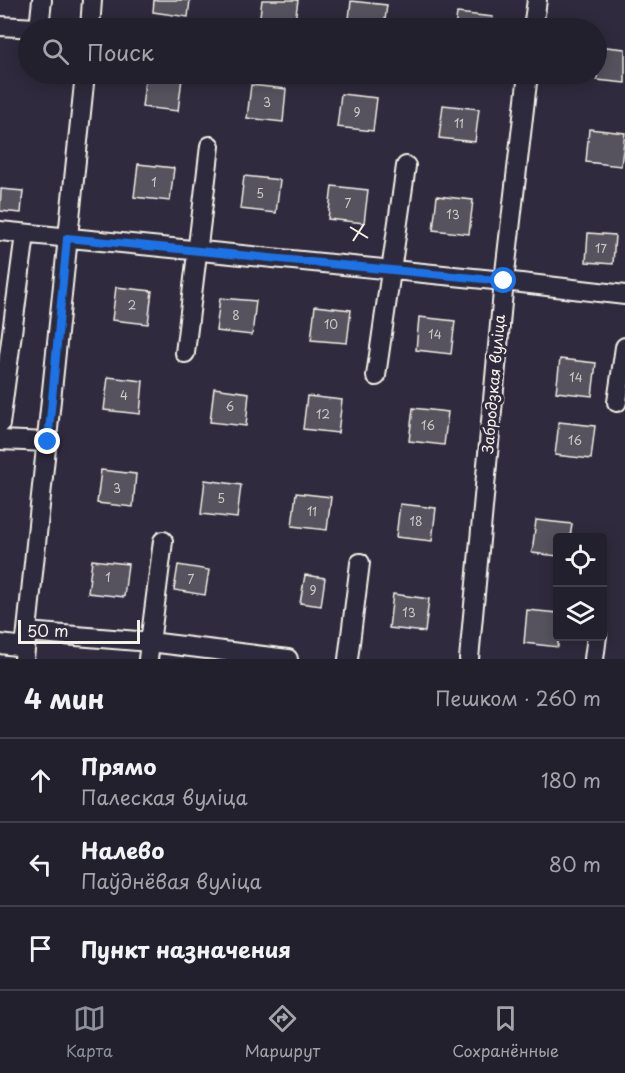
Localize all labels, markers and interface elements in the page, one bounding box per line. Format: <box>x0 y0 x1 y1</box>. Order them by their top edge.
search box <box>18 18 607 84</box>
icon: search <box>39 35 72 68</box>
text: Поиск <box>87 35 154 68</box>
house number: 3 <box>263 93 271 111</box>
house number: 9 <box>353 103 361 121</box>
house number: 11 <box>454 114 464 132</box>
house number: 1 <box>151 173 157 191</box>
house number: 5 <box>256 184 264 202</box>
house number: 7 <box>345 194 352 212</box>
house number: 13 <box>446 205 460 223</box>
house number: 17 <box>595 239 607 257</box>
route start <box>490 267 516 293</box>
house number: 2 <box>128 296 136 314</box>
house number: 8 <box>232 306 240 324</box>
street label: Забродзкая вуліца <box>475 313 510 455</box>
house number: 10 <box>324 315 338 333</box>
house number: 14 <box>428 325 442 343</box>
house number: 14 <box>569 368 583 386</box>
house number: 4 <box>120 386 128 404</box>
house number: 6 <box>226 397 234 415</box>
house number: 12 <box>316 405 330 423</box>
house number: 16 <box>421 416 435 434</box>
route end <box>34 428 60 454</box>
house number: 16 <box>568 431 582 449</box>
house number: 3 <box>113 479 121 497</box>
house number: 5 <box>217 489 225 507</box>
house number: 11 <box>307 502 317 520</box>
house number: 18 <box>410 512 422 530</box>
map controls <box>553 533 607 641</box>
button: locate <box>553 533 607 587</box>
house number: 1 <box>105 568 111 586</box>
house number: 7 <box>188 570 195 588</box>
house number: 9 <box>309 581 317 599</box>
button: layers <box>553 587 607 641</box>
house number: 13 <box>402 603 416 621</box>
scale bar <box>18 617 140 644</box>
text: 50 m <box>27 618 68 642</box>
text: 4 мин <box>24 679 105 718</box>
text: Пешком · 260 m <box>435 683 601 713</box>
text: Прямо <box>81 749 156 782</box>
icon: ahead <box>24 764 57 797</box>
text: 180 m <box>541 765 601 795</box>
text: Палеская вуліца <box>81 782 248 812</box>
text: Налево <box>81 833 164 866</box>
icon: left <box>24 848 57 881</box>
text: 80 m <box>549 849 601 879</box>
text: Паўднёвая вуліца <box>81 866 262 896</box>
icon: arrive <box>24 932 57 965</box>
text: Пункт назначения <box>81 932 291 965</box>
tab: Карта <box>66 1002 113 1062</box>
tab: Маршрут <box>245 1002 320 1062</box>
tab: Сохранённые <box>452 1002 559 1062</box>

